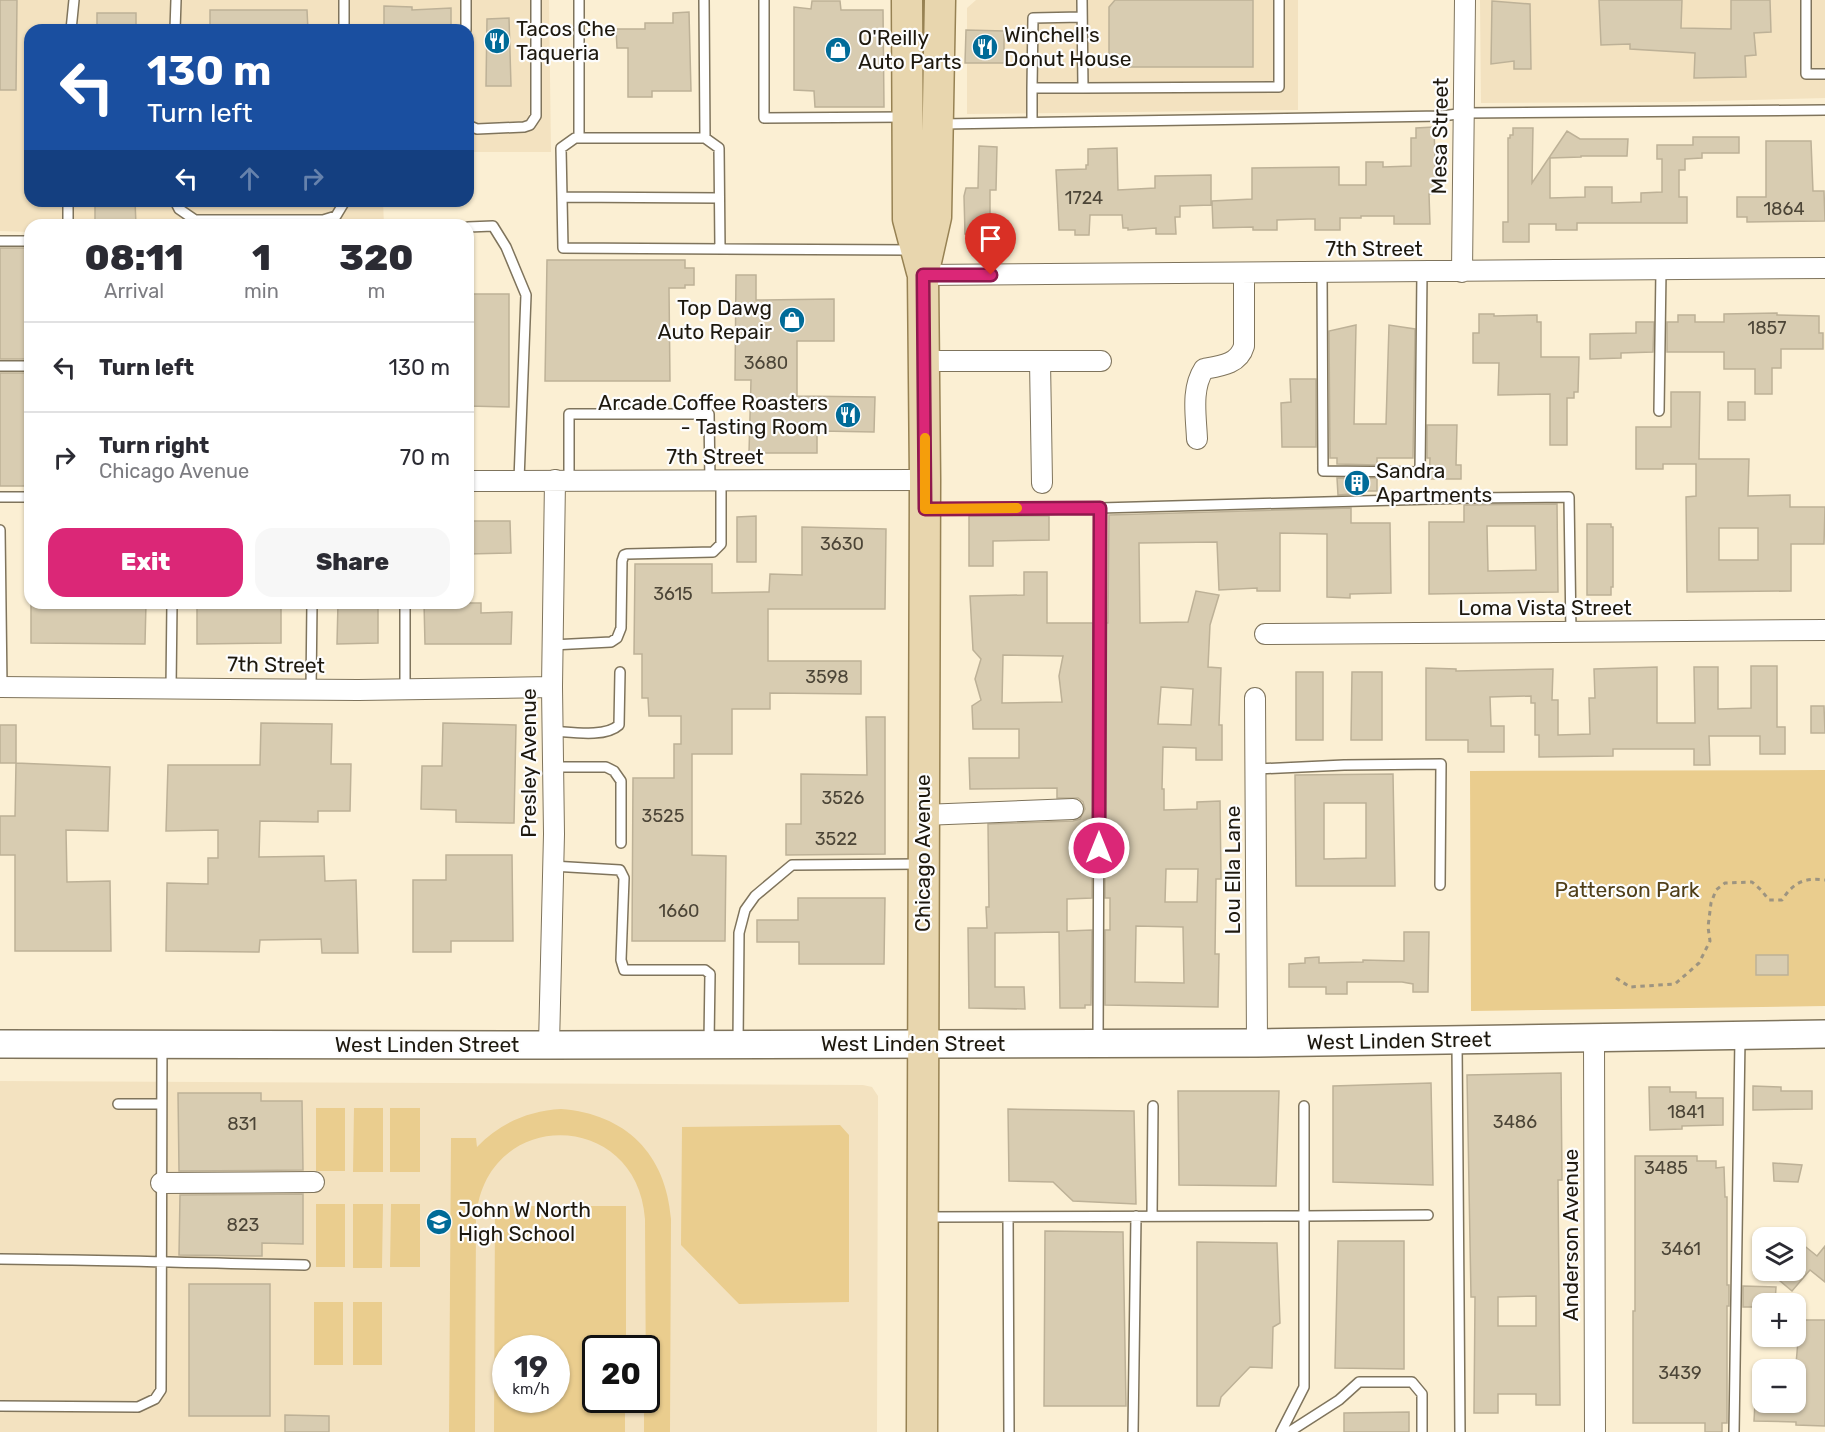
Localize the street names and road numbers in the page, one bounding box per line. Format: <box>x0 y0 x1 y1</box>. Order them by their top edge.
street label: Mesa Street <box>1426 77 1453 194</box>
street label: 7th Street <box>1325 236 1423 261</box>
street label: 7th Street <box>666 444 764 469</box>
street label: Loma Vista Street <box>1458 595 1632 620</box>
street label: 7th Street <box>227 651 325 678</box>
street label: Presley Avenue <box>516 688 541 838</box>
street label: Chicago Avenue <box>910 774 935 932</box>
street label: Lou Ella Lane <box>1220 805 1245 935</box>
street label: West Linden Street <box>1306 1026 1492 1055</box>
street label: West Linden Street <box>821 1031 1005 1056</box>
street label: West Linden Street <box>335 1032 519 1057</box>
street label: Anderson Avenue <box>1558 1149 1583 1321</box>

